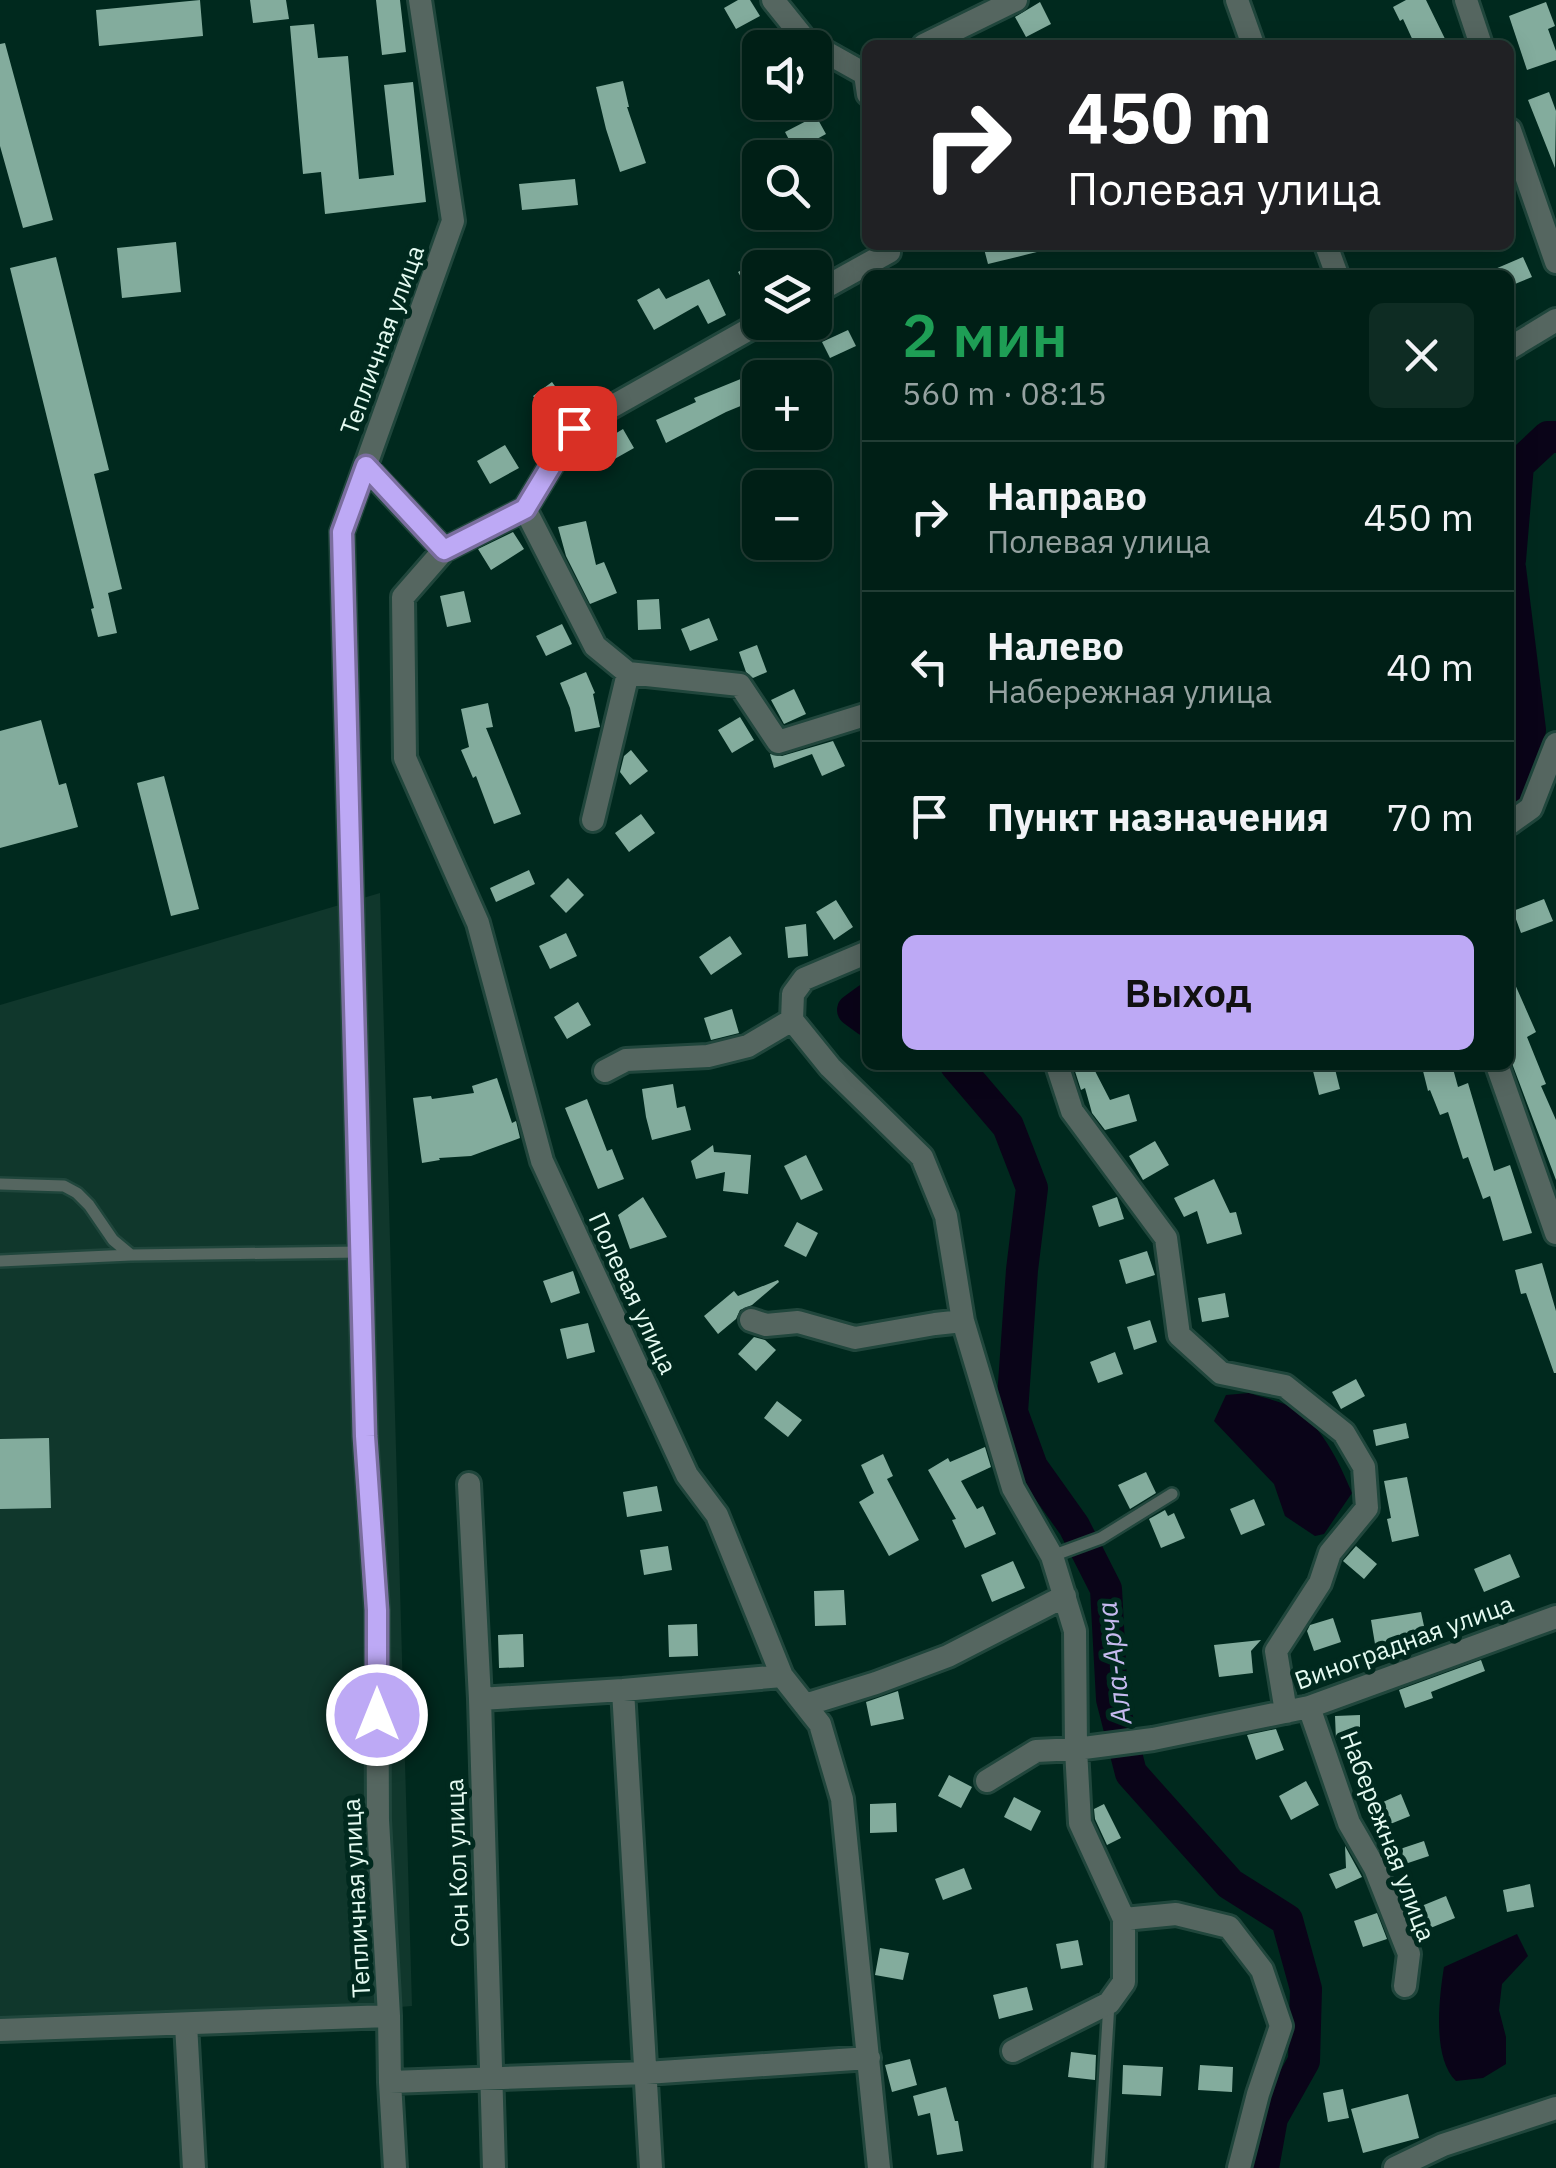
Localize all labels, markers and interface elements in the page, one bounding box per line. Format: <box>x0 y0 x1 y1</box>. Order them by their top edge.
map controls <box>742 30 832 560</box>
button: sound <box>742 30 832 120</box>
text: 450 m <box>1067 71 1272 162</box>
icon: right <box>902 80 1032 210</box>
button: search <box>742 140 832 230</box>
text: Полевая улица <box>1067 159 1382 217</box>
street label: Тепличная улица <box>332 240 431 439</box>
button: layers <box>742 250 832 340</box>
text: 2 мин <box>902 295 1068 374</box>
button: close <box>1369 303 1474 408</box>
button: + <box>742 360 832 450</box>
text: 560 m · 08:15 <box>902 372 1107 414</box>
pin <box>532 386 617 471</box>
icon: arrive <box>547 401 602 456</box>
button: − <box>742 470 832 560</box>
text: Направо <box>987 471 1147 520</box>
icon: right <box>902 489 957 544</box>
text: 450 m <box>1363 492 1474 541</box>
text: Полевая улица <box>987 520 1211 562</box>
text: Налево <box>987 621 1124 670</box>
icon: left <box>902 639 957 694</box>
text: 40 m <box>1386 642 1474 691</box>
text: Набережная улица <box>987 670 1272 712</box>
icon: arrive <box>902 789 957 844</box>
text: Пункт назначения <box>987 792 1329 841</box>
text: 70 m <box>1386 792 1474 841</box>
button: Выход <box>902 935 1474 1050</box>
street label: Полевая улица <box>582 1207 685 1379</box>
street label: Виноградная улица <box>1290 1587 1518 1696</box>
water label: Ала-Арча <box>1088 1599 1140 1728</box>
position arrow <box>325 1663 429 1767</box>
street label: Набережная улица <box>1333 1726 1444 1946</box>
street label: Сон Кол улица <box>437 1778 476 1948</box>
street label: Тепличная улица <box>334 1798 377 1999</box>

